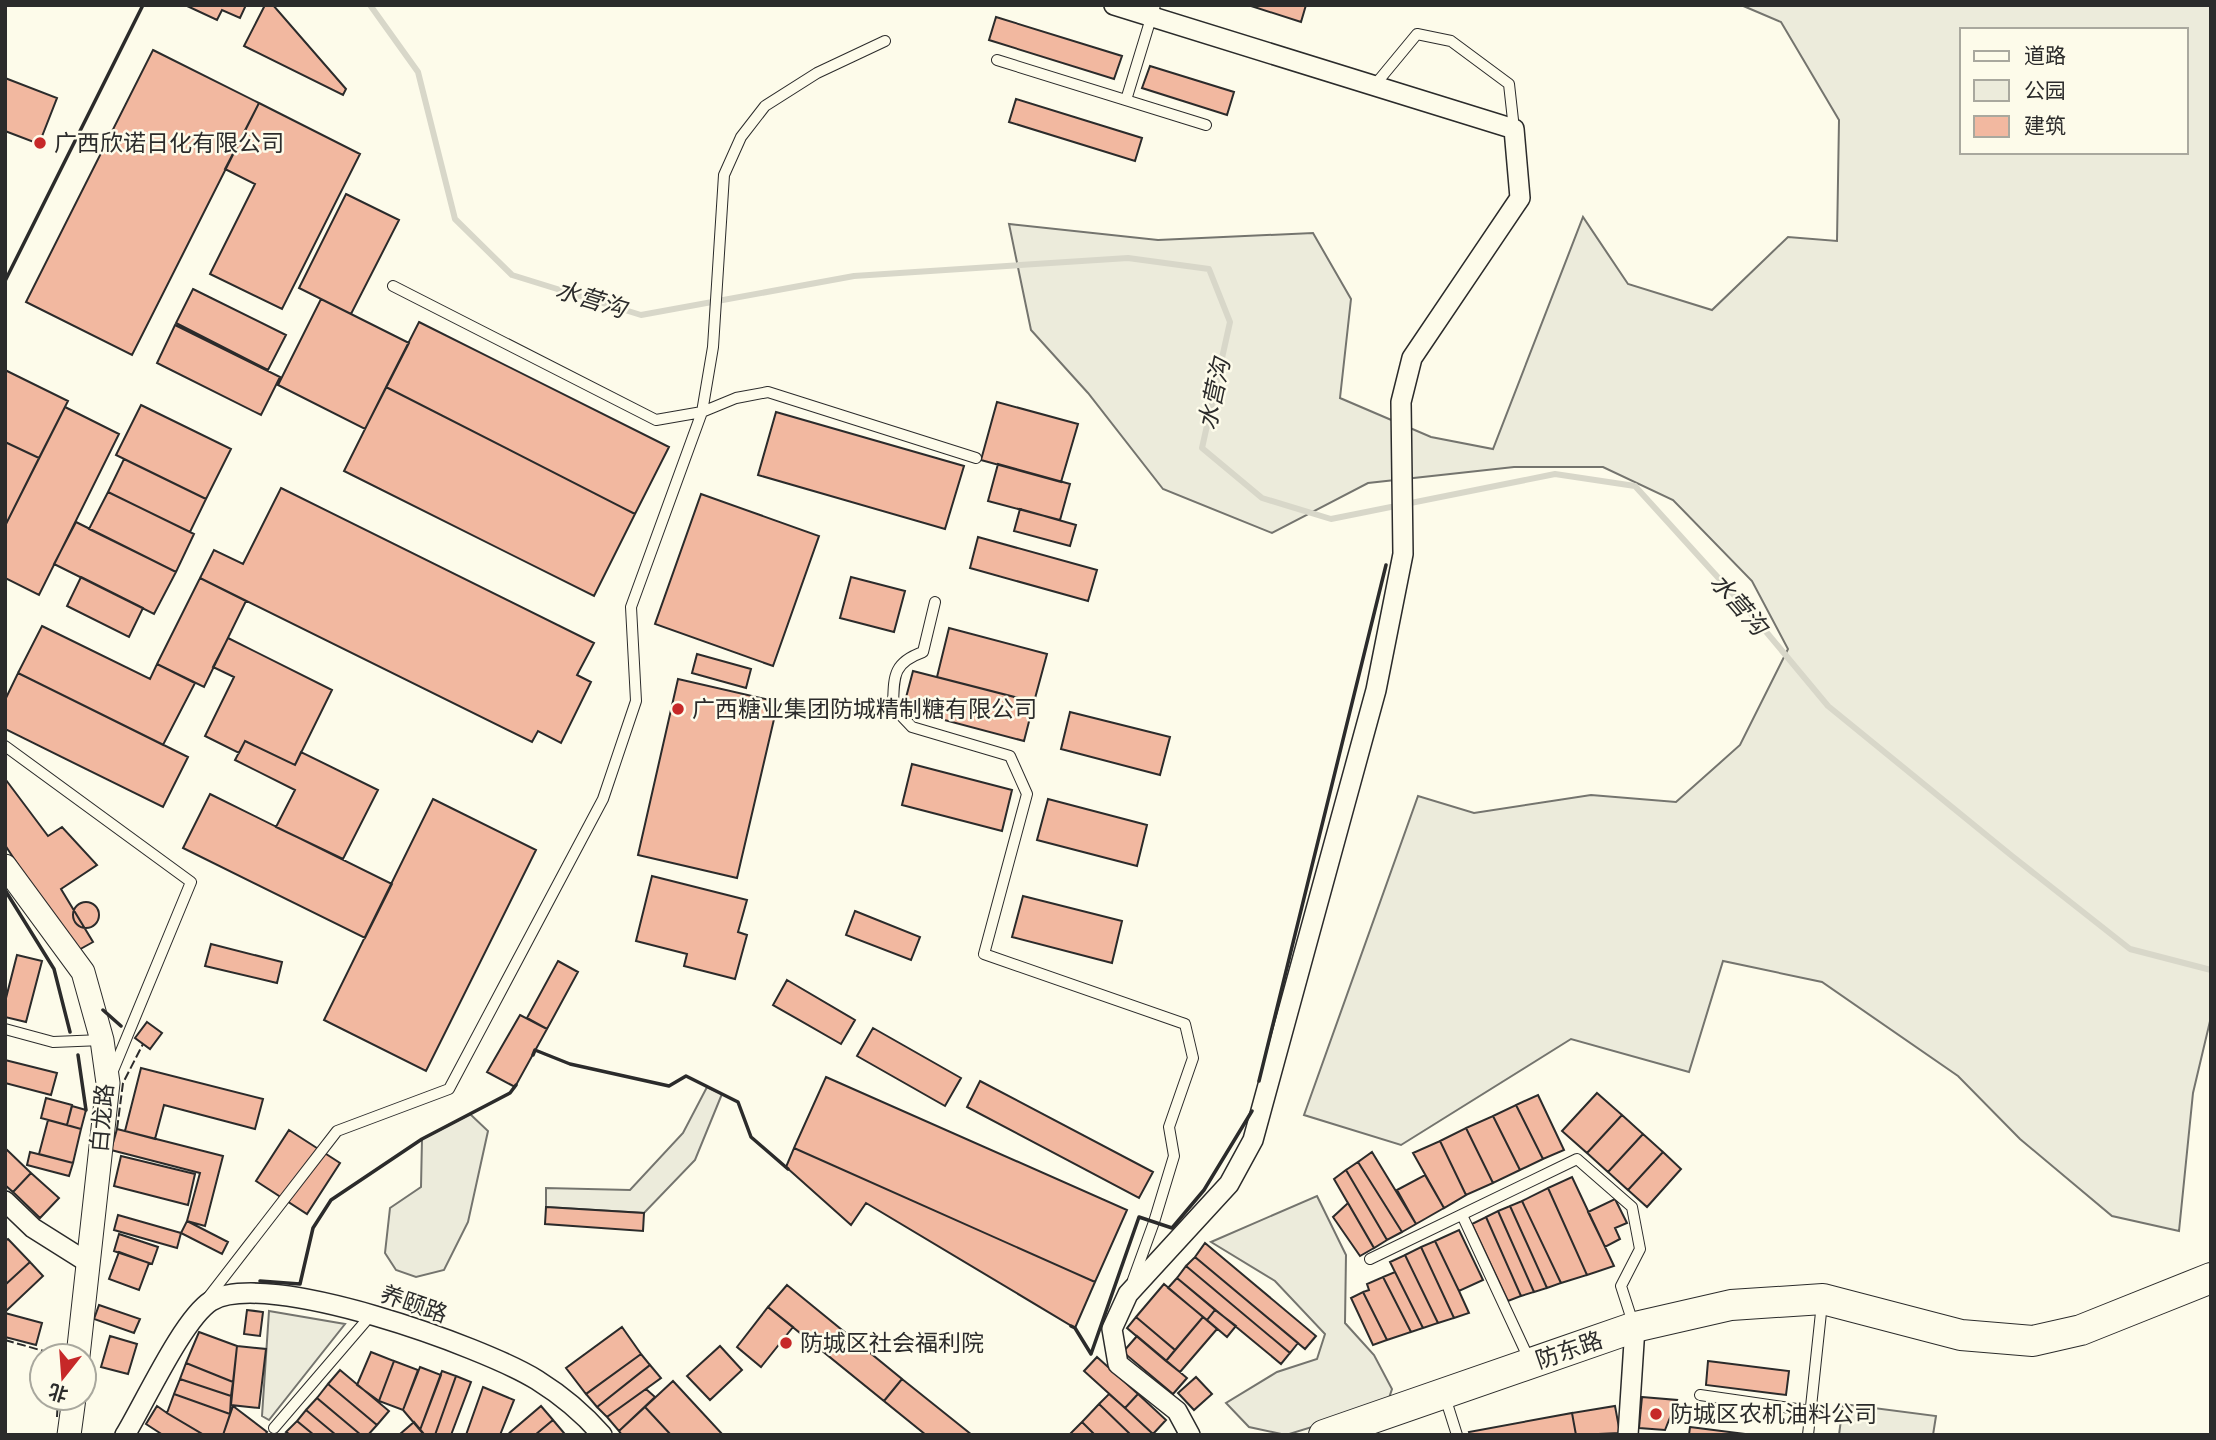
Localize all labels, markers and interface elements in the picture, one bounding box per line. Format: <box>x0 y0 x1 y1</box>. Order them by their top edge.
legend <box>1960 28 2188 154</box>
text: 道路 <box>2024 43 2066 68</box>
text: 公园 <box>2024 78 2066 103</box>
text: 建筑 <box>2024 113 2066 138</box>
place label: 广西欣诺日化有限公司 <box>54 129 284 157</box>
marker: 广西欣诺日化有限公司 <box>32 135 48 151</box>
water label: 水营沟 <box>552 275 633 324</box>
water label: 水营沟 <box>1192 353 1236 432</box>
water label: 水营沟 <box>1704 567 1776 643</box>
place label: 广西糖业集团防城精制糖有限公司 <box>692 695 1037 723</box>
marker: 广西糖业集团防城精制糖有限公司 <box>670 701 686 717</box>
street label: 白龙路 <box>85 1082 119 1154</box>
street label: 养颐路 <box>377 1280 451 1328</box>
street label: 防东路 <box>1532 1326 1606 1374</box>
place label: 防城区社会福利院 <box>800 1329 984 1357</box>
marker: 防城区社会福利院 <box>778 1335 794 1351</box>
north arrow <box>28 1342 98 1412</box>
text: 北 <box>46 1379 71 1407</box>
place label: 防城区农机油料公司 <box>1670 1400 1877 1428</box>
marker: 防城区农机油料公司 <box>1648 1406 1664 1422</box>

